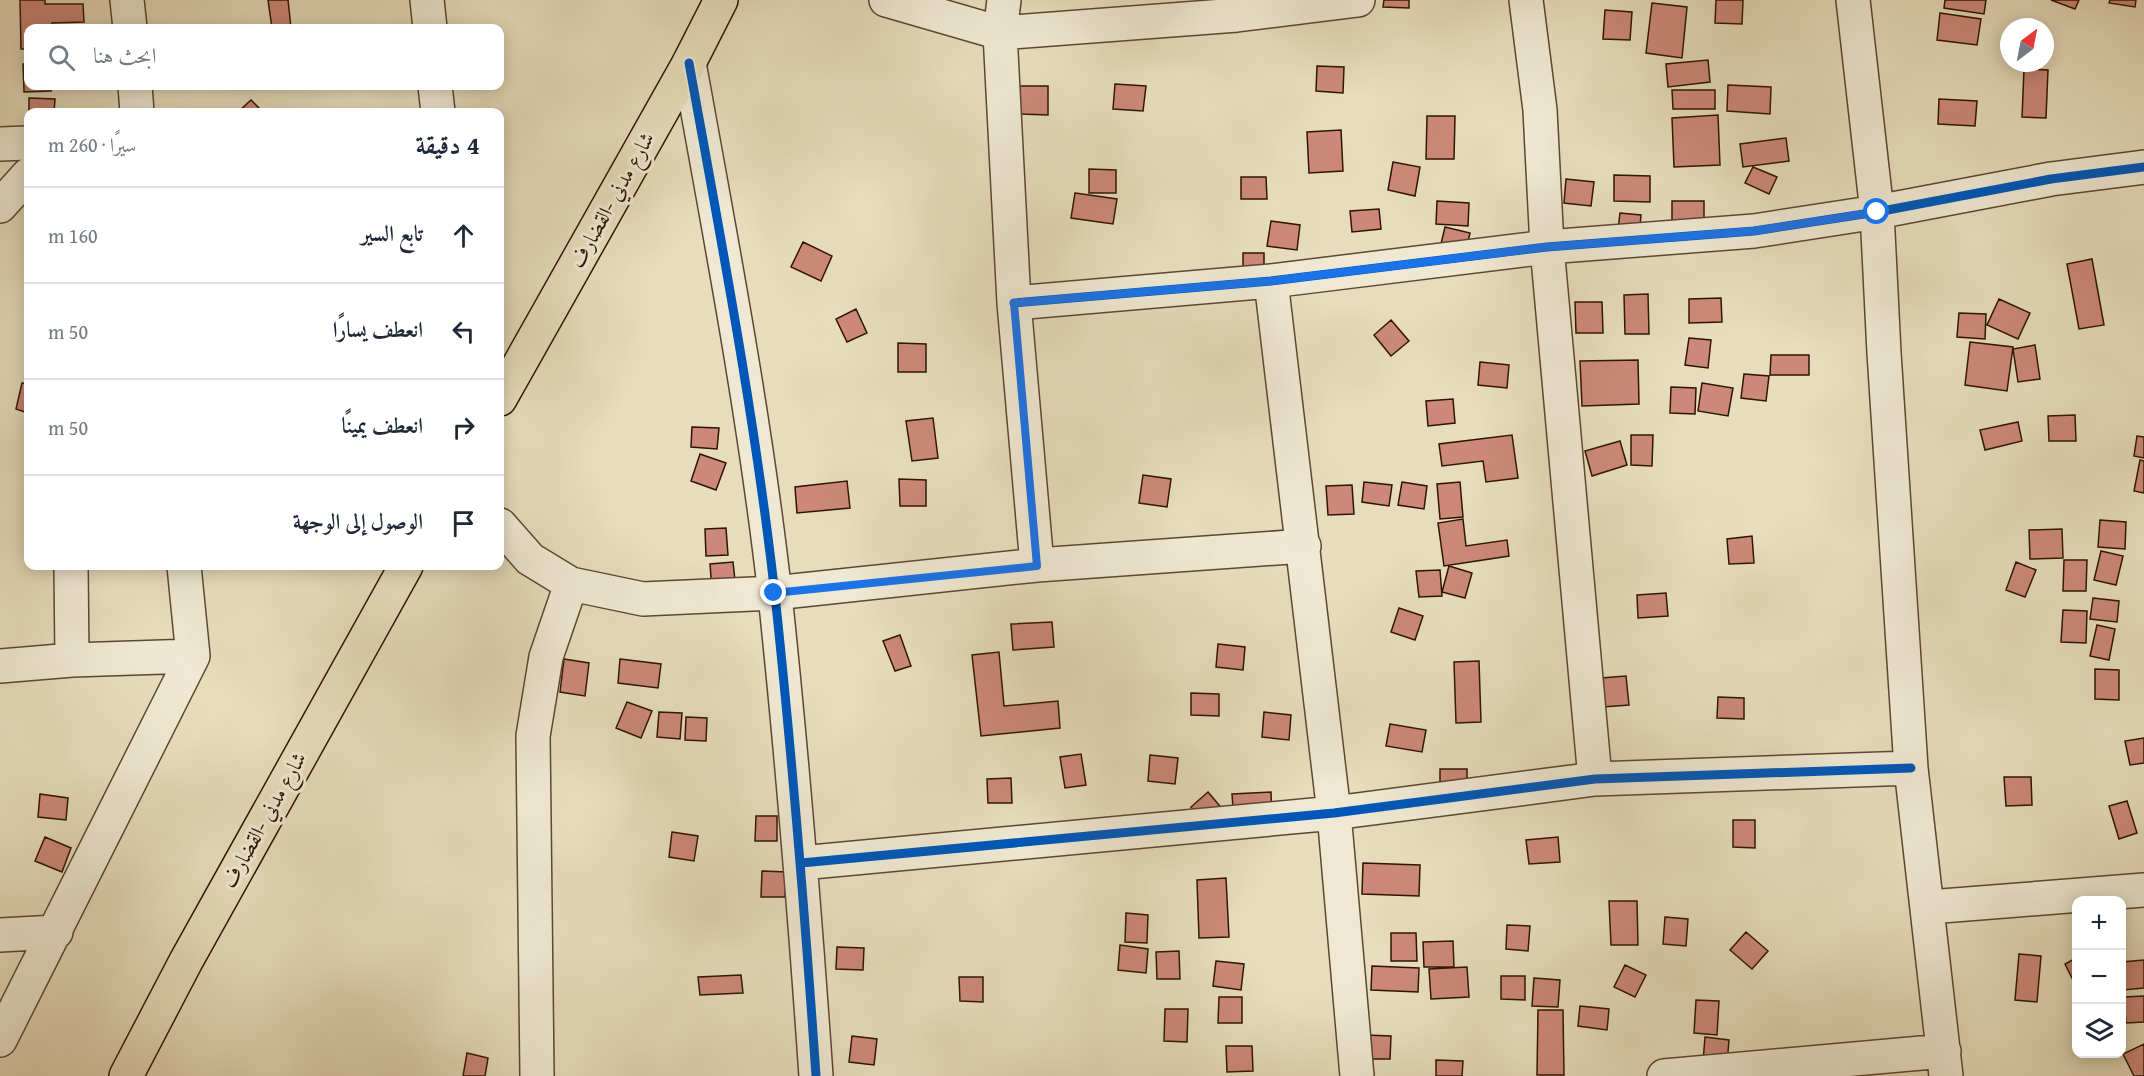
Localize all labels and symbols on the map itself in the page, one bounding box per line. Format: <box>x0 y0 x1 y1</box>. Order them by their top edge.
north arrow <box>2000 18 2054 72</box>
street label: شارع مدني -القضارف <box>561 126 664 275</box>
route start <box>1863 198 1889 224</box>
route end <box>760 579 786 605</box>
street label: شارع مدني -القضارف <box>213 746 316 895</box>

